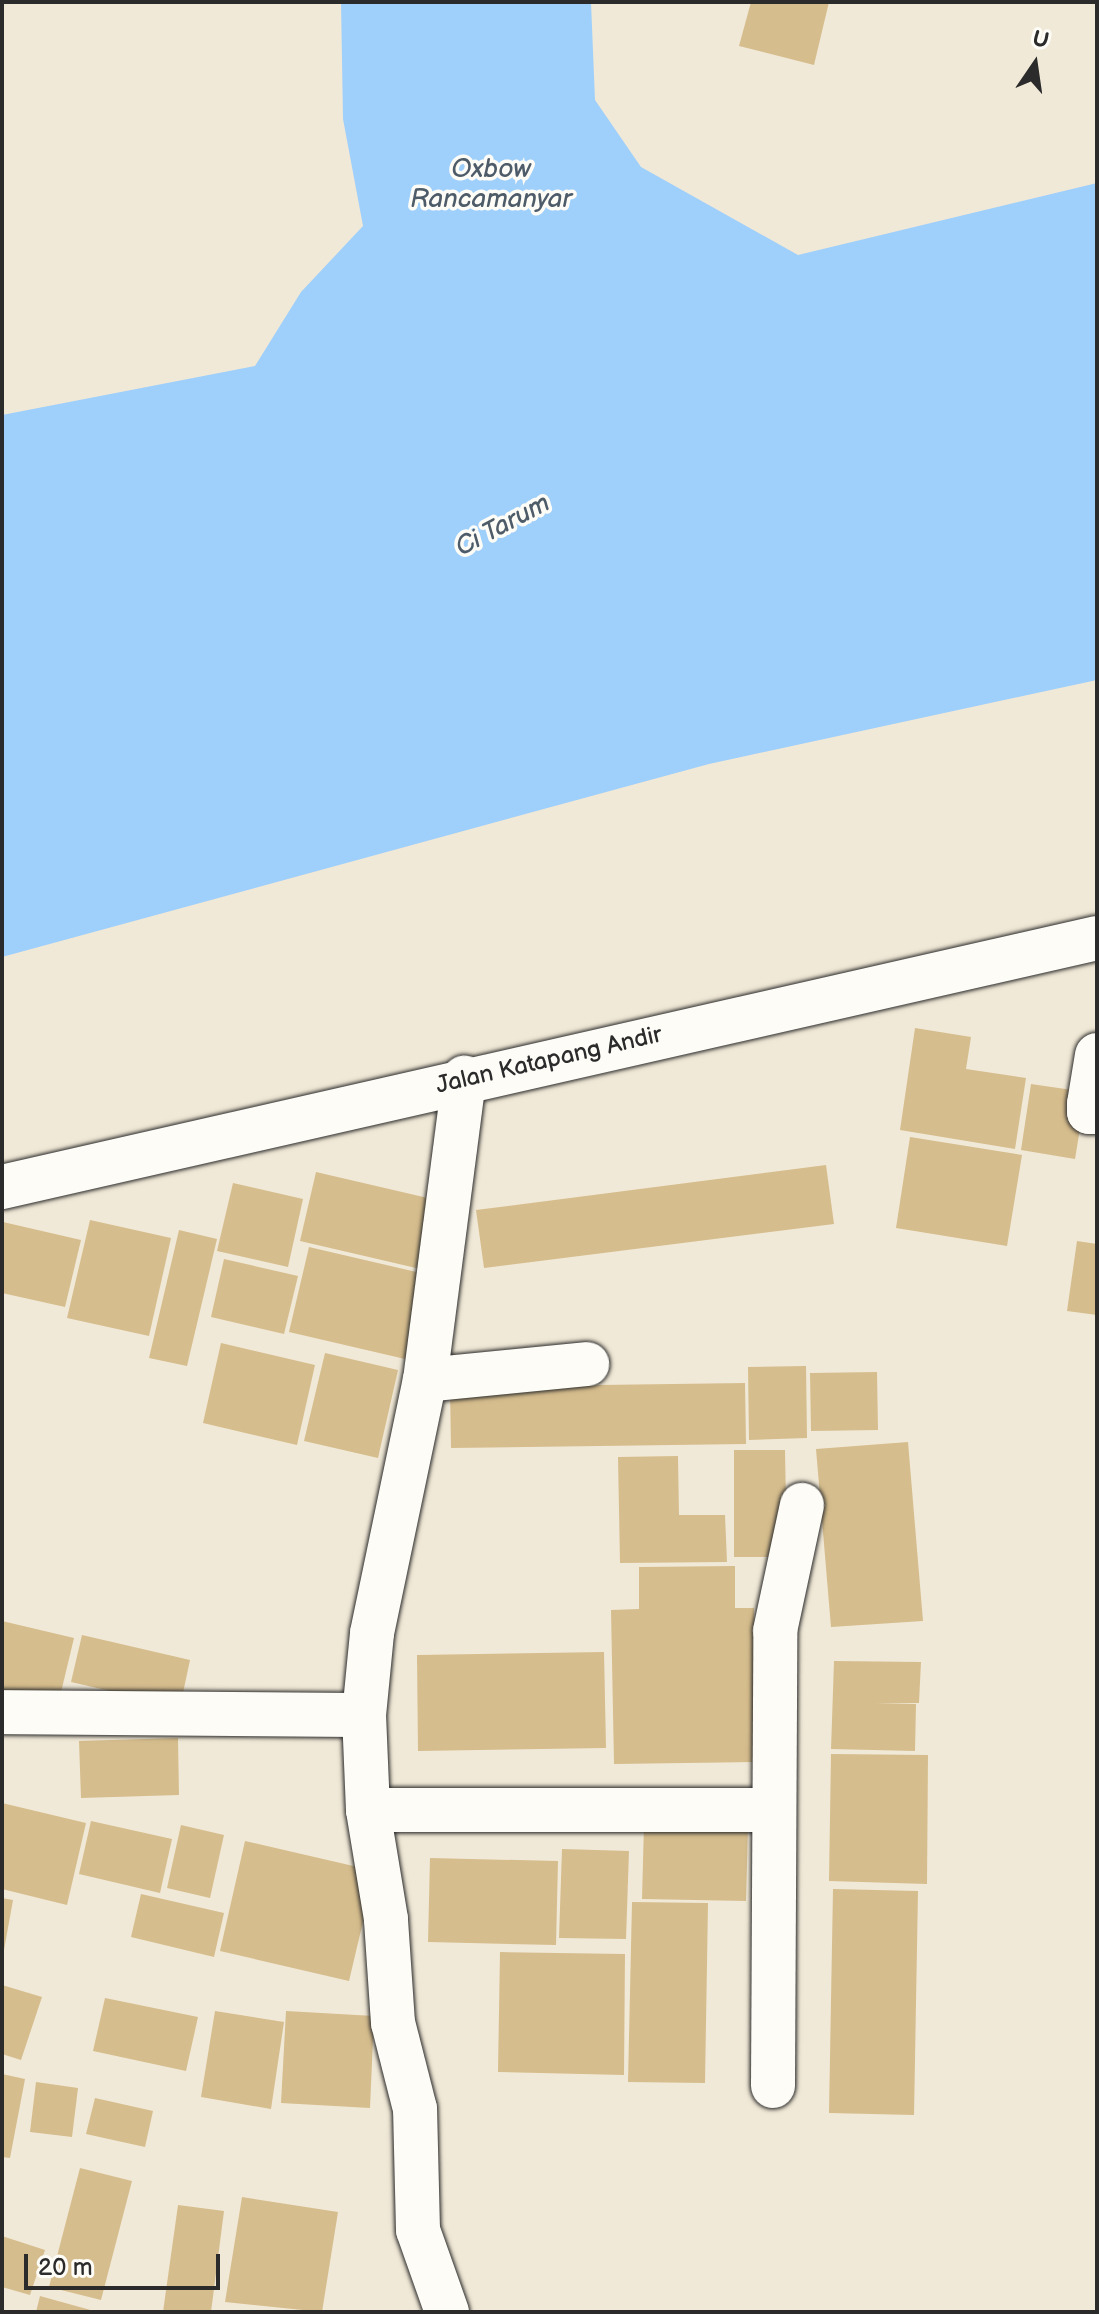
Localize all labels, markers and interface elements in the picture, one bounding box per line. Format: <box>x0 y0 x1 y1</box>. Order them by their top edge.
north arrow <box>995 24 1075 104</box>
text: U <box>1030 25 1051 55</box>
water label: Oxbow Rancamanyar <box>410 154 572 216</box>
water label: Ci Tarum <box>450 488 556 564</box>
street label: Jalan Katapang Andir <box>433 1020 665 1100</box>
scale bar <box>28 2238 224 2288</box>
text: 20 m <box>38 2253 93 2282</box>

